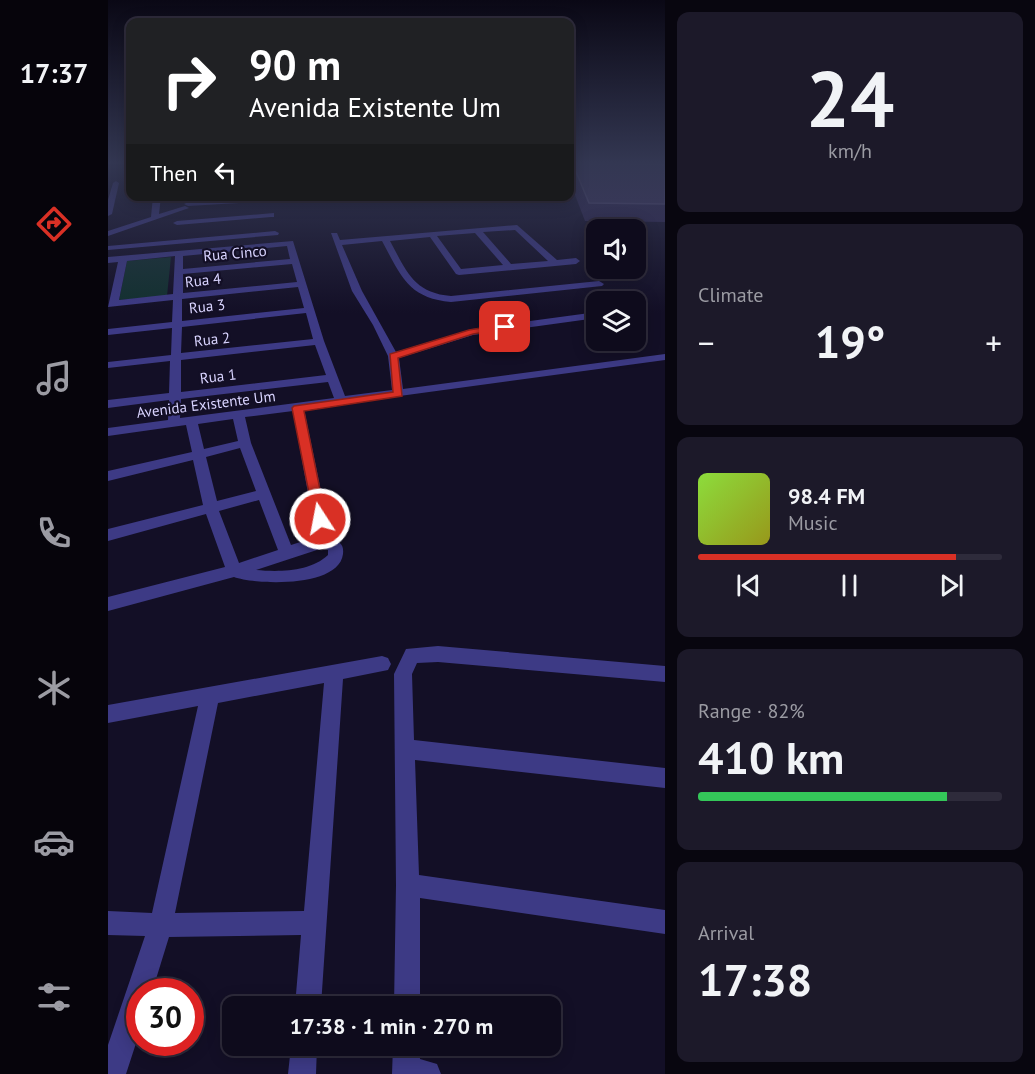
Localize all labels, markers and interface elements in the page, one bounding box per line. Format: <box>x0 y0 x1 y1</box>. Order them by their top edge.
text: 90 m <box>249 37 341 92</box>
icon: right <box>150 42 228 120</box>
text: 24 <box>806 48 894 149</box>
text: 17:37 <box>20 56 88 90</box>
text: Avenida Existente Um <box>249 90 501 124</box>
text: km/h <box>828 138 872 164</box>
icon: left <box>209 156 242 189</box>
text: Then <box>150 159 197 187</box>
icon: directions <box>33 203 75 245</box>
map controls <box>586 219 646 351</box>
button: sound <box>586 219 646 279</box>
street label: Rua Cinco <box>203 241 267 265</box>
street label: Rua 4 <box>184 269 222 291</box>
text: Climate <box>698 282 764 308</box>
button: layers <box>586 291 646 351</box>
street label: Rua 3 <box>188 295 226 317</box>
pin <box>479 301 530 352</box>
icon: arrive <box>488 310 521 343</box>
text: 19° <box>815 312 885 370</box>
text: − <box>698 321 715 364</box>
text: + <box>985 321 1002 364</box>
street label: Rua 2 <box>193 328 231 350</box>
icon: music <box>33 357 75 399</box>
street label: Rua 1 <box>199 364 237 388</box>
street label: Avenida Existente Um <box>135 386 277 422</box>
text: 98.4 FM <box>788 482 865 510</box>
position arrow <box>288 487 352 551</box>
text: Music <box>788 510 837 536</box>
icon: phone <box>33 512 75 554</box>
icon: previous <box>732 569 765 602</box>
icon: pause <box>833 569 866 602</box>
icon: next <box>935 569 968 602</box>
icon: climate <box>33 667 75 709</box>
text: Range · 82% <box>698 698 805 724</box>
text: 410 km <box>698 728 844 786</box>
icon: car <box>33 821 75 863</box>
text: Arrival <box>698 920 754 946</box>
text: 17:38 <box>698 950 812 1008</box>
icon: filters <box>33 976 75 1018</box>
speed limit sign: 30 <box>126 978 204 1056</box>
text: 17:38 · 1 min · 270 m <box>290 1012 493 1040</box>

